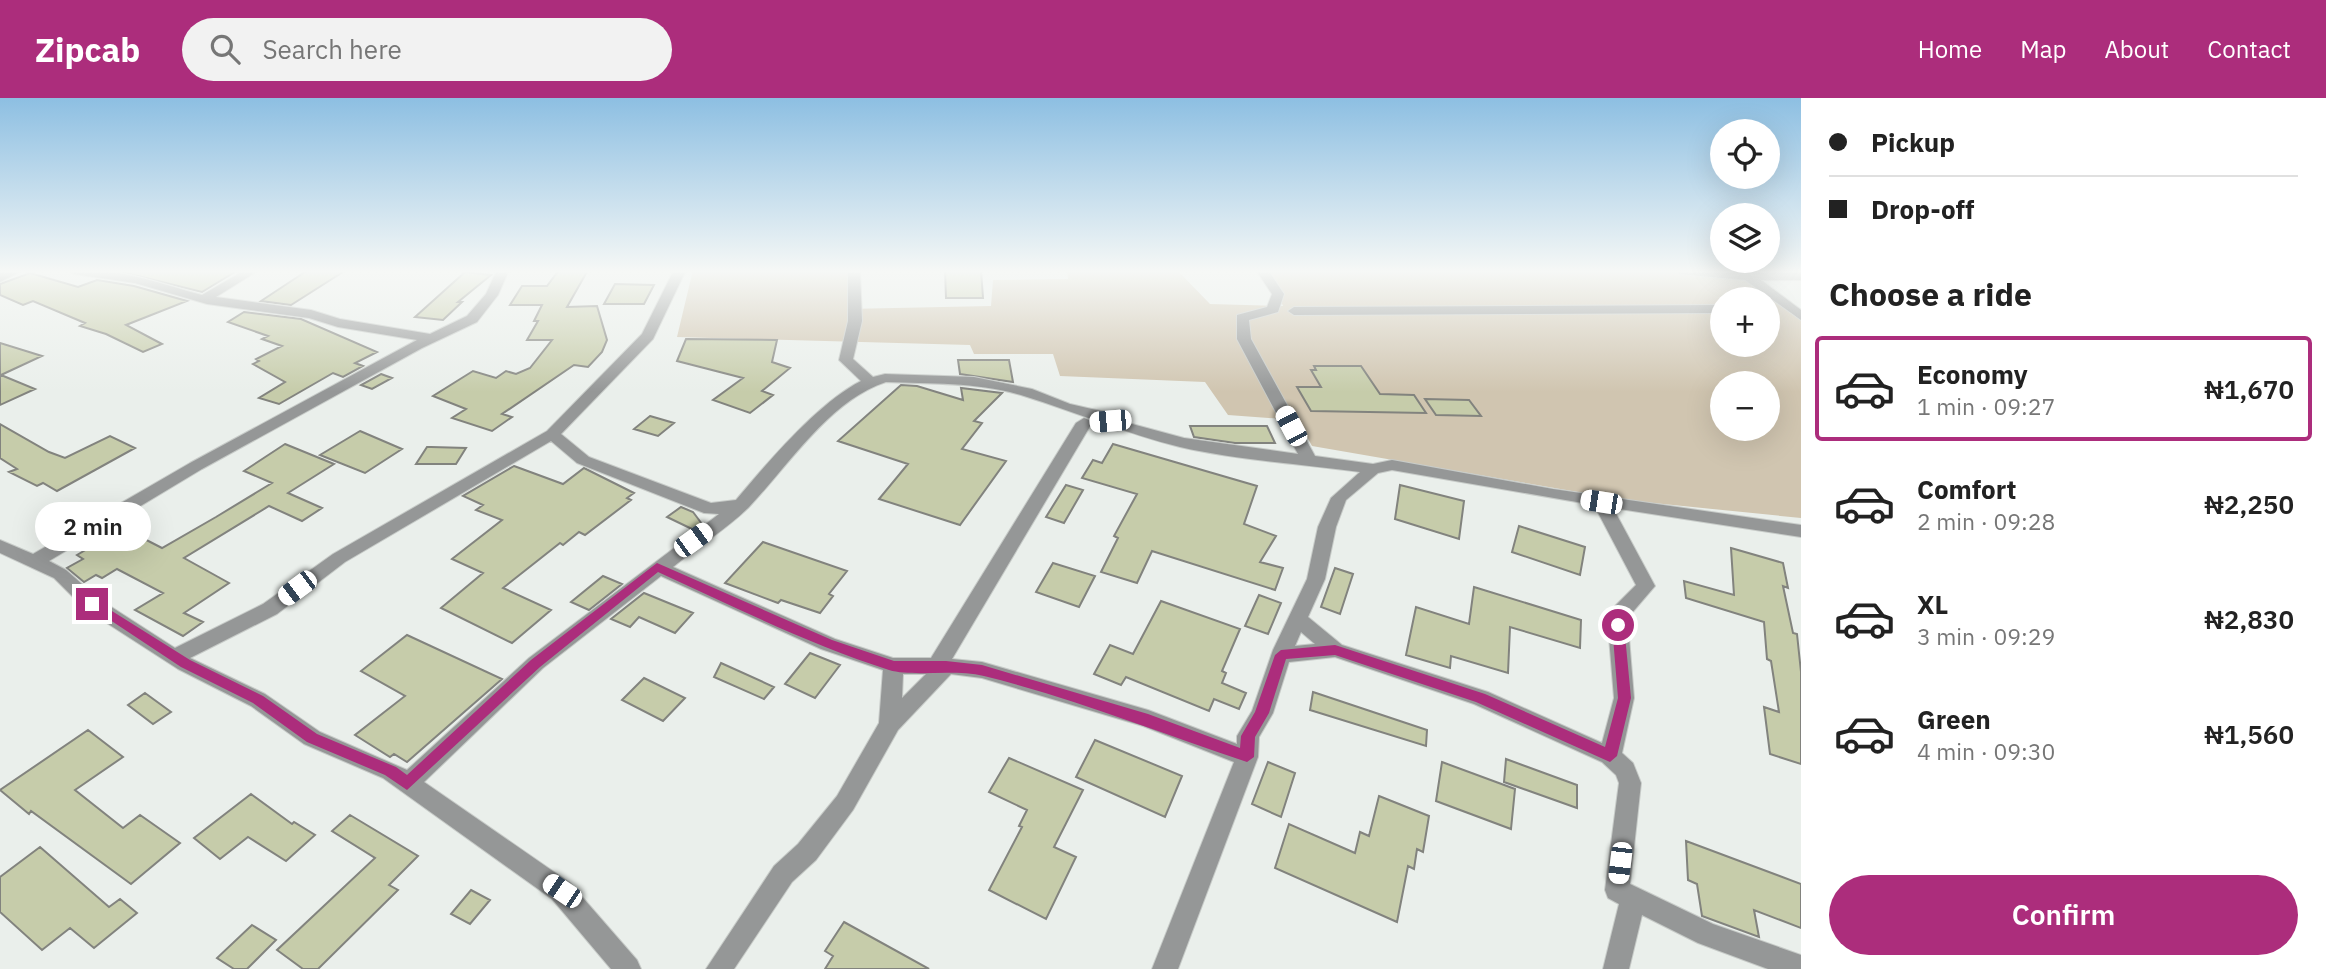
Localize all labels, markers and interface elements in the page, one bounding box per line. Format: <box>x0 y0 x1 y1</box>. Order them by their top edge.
search box <box>182 18 672 81</box>
text: Zipcab <box>35 28 140 71</box>
icon: search <box>206 30 244 68</box>
text: Search here <box>262 32 402 66</box>
text: Home <box>1918 33 1982 65</box>
text: Map <box>2020 33 2066 65</box>
text: About <box>2104 33 2169 65</box>
text: Contact <box>2207 33 2291 65</box>
map controls <box>1710 119 1780 441</box>
button: locate <box>1710 119 1780 189</box>
text: Pickup <box>1871 125 1955 159</box>
text: Drop-off <box>1871 192 1974 226</box>
button: layers <box>1710 203 1780 273</box>
text: Choose a ride <box>1829 273 2032 315</box>
button: + <box>1710 287 1780 357</box>
icon: car <box>1833 357 1896 420</box>
text: Economy <box>1917 357 2028 391</box>
button: − <box>1710 371 1780 441</box>
text: ₦1,670 <box>2204 372 2294 406</box>
text: 1 min · 09:27 <box>1917 391 2055 421</box>
car <box>1272 403 1311 449</box>
car <box>1089 409 1132 433</box>
icon: car <box>1833 472 1896 535</box>
text: Comfort <box>1917 472 2016 506</box>
text: ₦2,250 <box>2204 487 2294 521</box>
car <box>1579 488 1624 516</box>
callout: 2 min <box>34 503 150 552</box>
text: 2 min · 09:28 <box>1917 506 2055 536</box>
text: 2 min <box>63 511 123 541</box>
car <box>670 519 717 561</box>
car <box>274 567 321 609</box>
icon: car <box>1833 587 1896 650</box>
text: XL <box>1917 587 1948 621</box>
route end <box>76 588 108 620</box>
text: ₦2,830 <box>2204 602 2294 636</box>
route start <box>1602 609 1634 641</box>
text: 3 min · 09:29 <box>1917 621 2055 651</box>
icon: car <box>1833 702 1896 765</box>
text: Green <box>1917 702 1991 736</box>
text: ₦1,560 <box>2204 717 2294 751</box>
text: 4 min · 09:30 <box>1917 736 2055 766</box>
car <box>1608 841 1633 885</box>
car <box>539 871 586 911</box>
button: Confirm <box>1829 875 2298 955</box>

